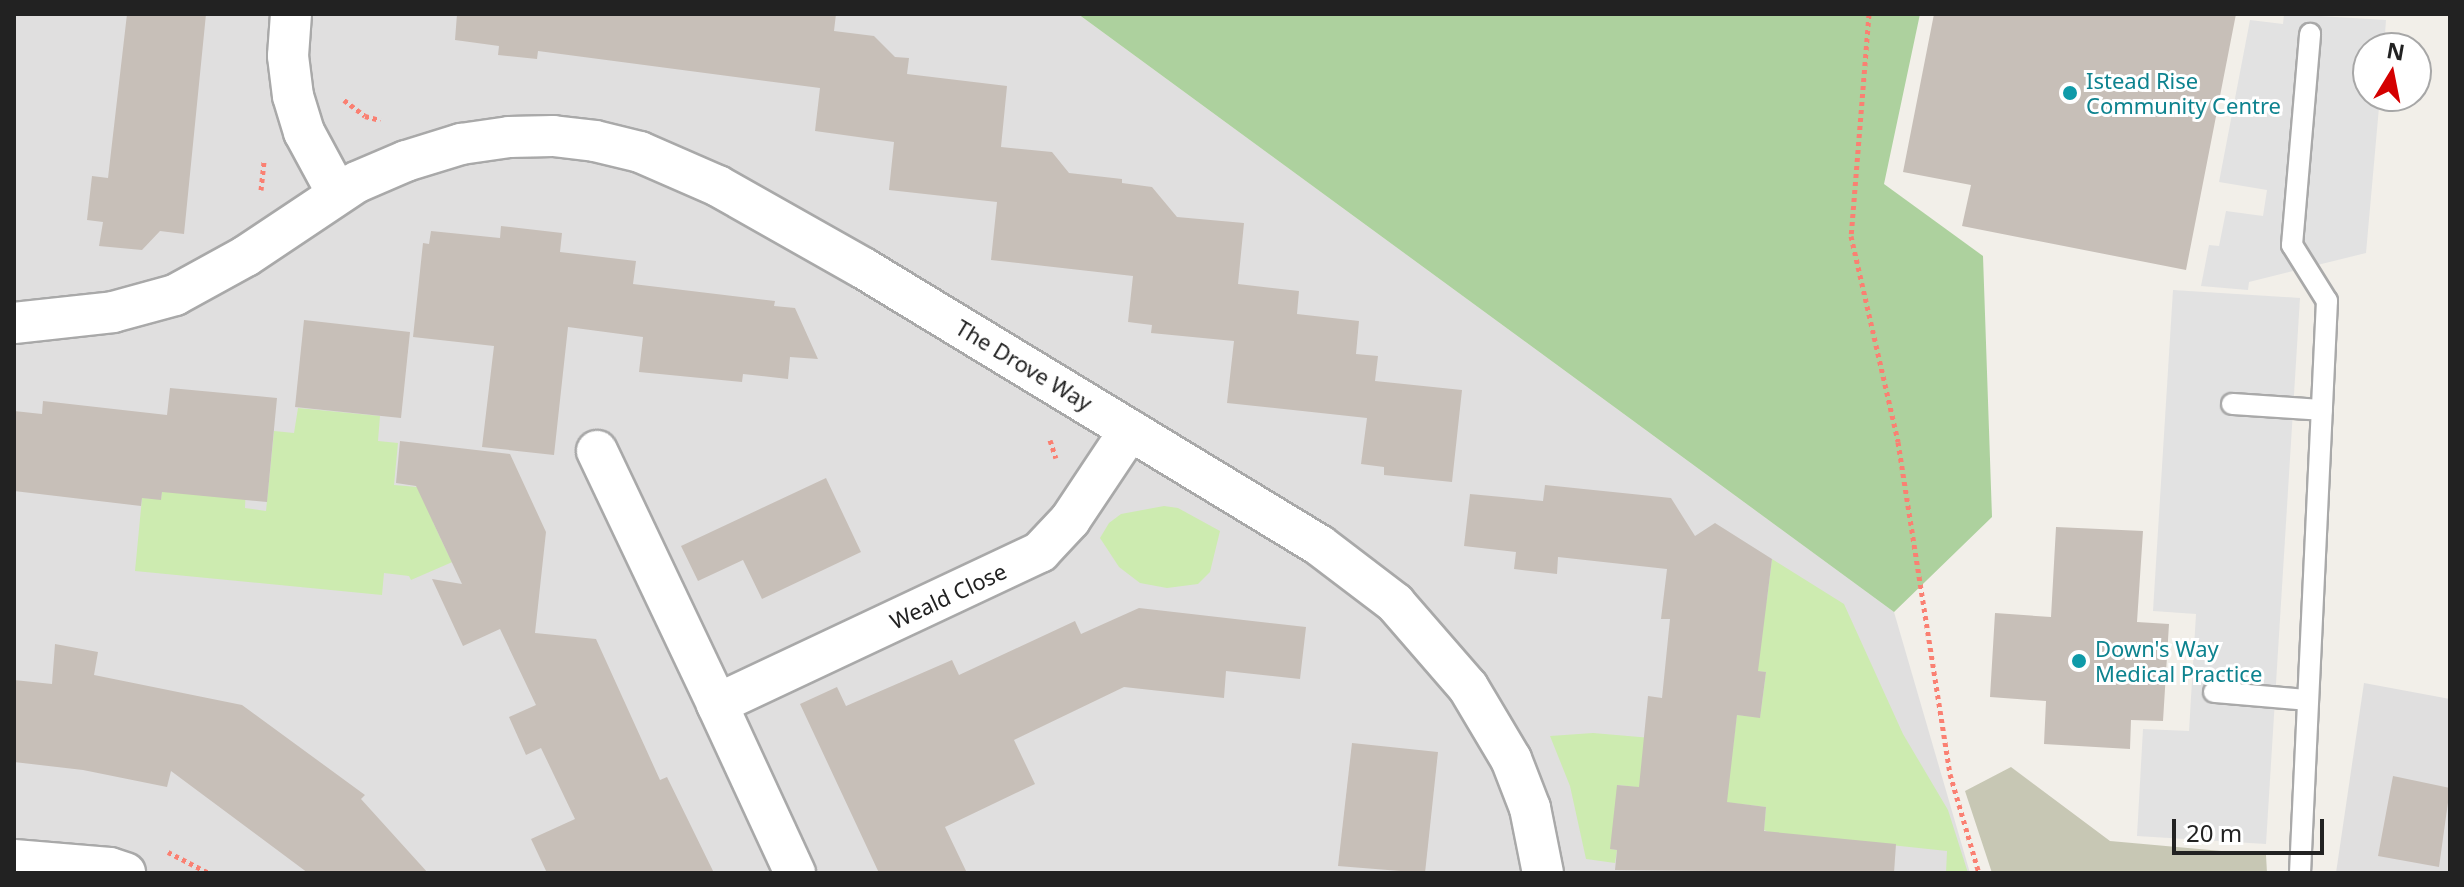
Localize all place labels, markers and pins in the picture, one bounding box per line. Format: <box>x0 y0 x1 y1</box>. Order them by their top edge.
place label: Istead Rise Community Centre <box>2086 67 2281 118</box>
marker: Istead Rise Community Centre <box>2061 84 2079 102</box>
place label: Down's Way Medical Practice <box>2095 635 2262 686</box>
marker: Down's Way Medical Practice <box>2070 652 2088 670</box>

